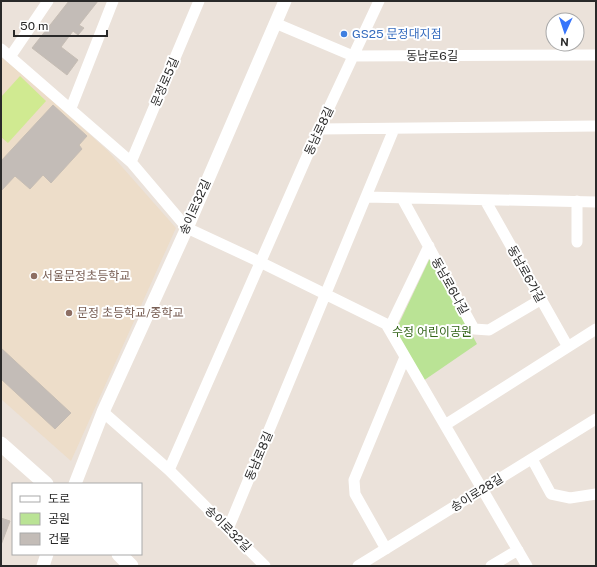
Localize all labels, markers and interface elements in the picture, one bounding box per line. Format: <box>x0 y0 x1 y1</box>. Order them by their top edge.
scale bar <box>14 12 107 38</box>
north arrow <box>545 12 585 52</box>
text: 50 m <box>20 19 48 33</box>
place label: GS25 문정대지점 <box>352 27 442 41</box>
marker: GS25 문정대지점 <box>339 29 349 39</box>
text: N <box>560 36 569 48</box>
street label: 동남로6길 <box>406 49 458 63</box>
street label: 문정로5길 <box>148 55 182 109</box>
street label: 동남로8길 <box>302 105 336 157</box>
street label: 송이로32길 <box>177 177 213 237</box>
street label: 동남로6가길 <box>505 243 547 305</box>
street label: 동남로6나길 <box>429 255 471 317</box>
place label: 서울문정초등학교 <box>42 269 130 283</box>
marker: 서울문정초등학교 <box>29 271 39 281</box>
place label: 문정 초등학교/중학교 <box>77 306 183 320</box>
marker: 문정 초등학교/중학교 <box>64 308 74 318</box>
park label: 수정 어린이공원 <box>392 325 472 339</box>
street label: 동남로8길 <box>242 429 276 483</box>
street label: 송이로28길 <box>448 471 506 515</box>
legend <box>12 483 142 555</box>
text: 도로 <box>48 492 70 506</box>
street label: 송이로32길 <box>202 503 254 555</box>
text: 공원 <box>48 512 70 526</box>
text: 건물 <box>48 532 70 546</box>

